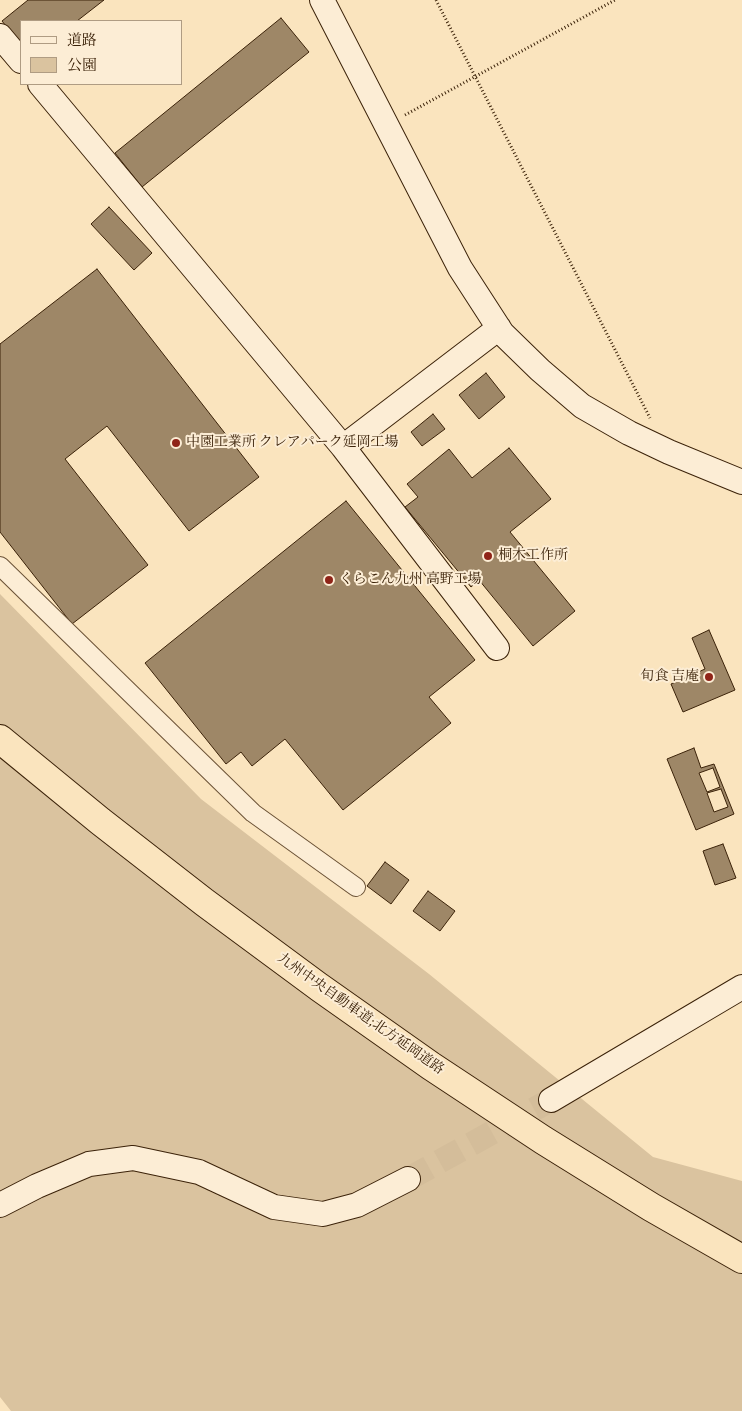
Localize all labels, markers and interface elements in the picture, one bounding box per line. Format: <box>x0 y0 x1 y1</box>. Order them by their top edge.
legend <box>20 20 182 85</box>
text: 道路 <box>67 31 97 52</box>
text: 公園 <box>67 56 97 77</box>
place label: 中園工業所 クレアパーク延岡工場 <box>186 435 399 451</box>
marker: 中園工業所 クレアパーク延岡工場 <box>170 437 182 449</box>
place label: 桐木工作所 <box>498 548 568 564</box>
marker: 桐木工作所 <box>482 550 494 562</box>
place label: くらこん九州 高野工場 <box>339 572 482 588</box>
marker: くらこん九州 高野工場 <box>323 574 335 586</box>
place label: 旬食 吉庵 <box>640 669 699 685</box>
marker: 旬食 吉庵 <box>703 671 715 683</box>
street label: 九州中央自動車道;北方延岡道路 <box>273 951 447 1079</box>

